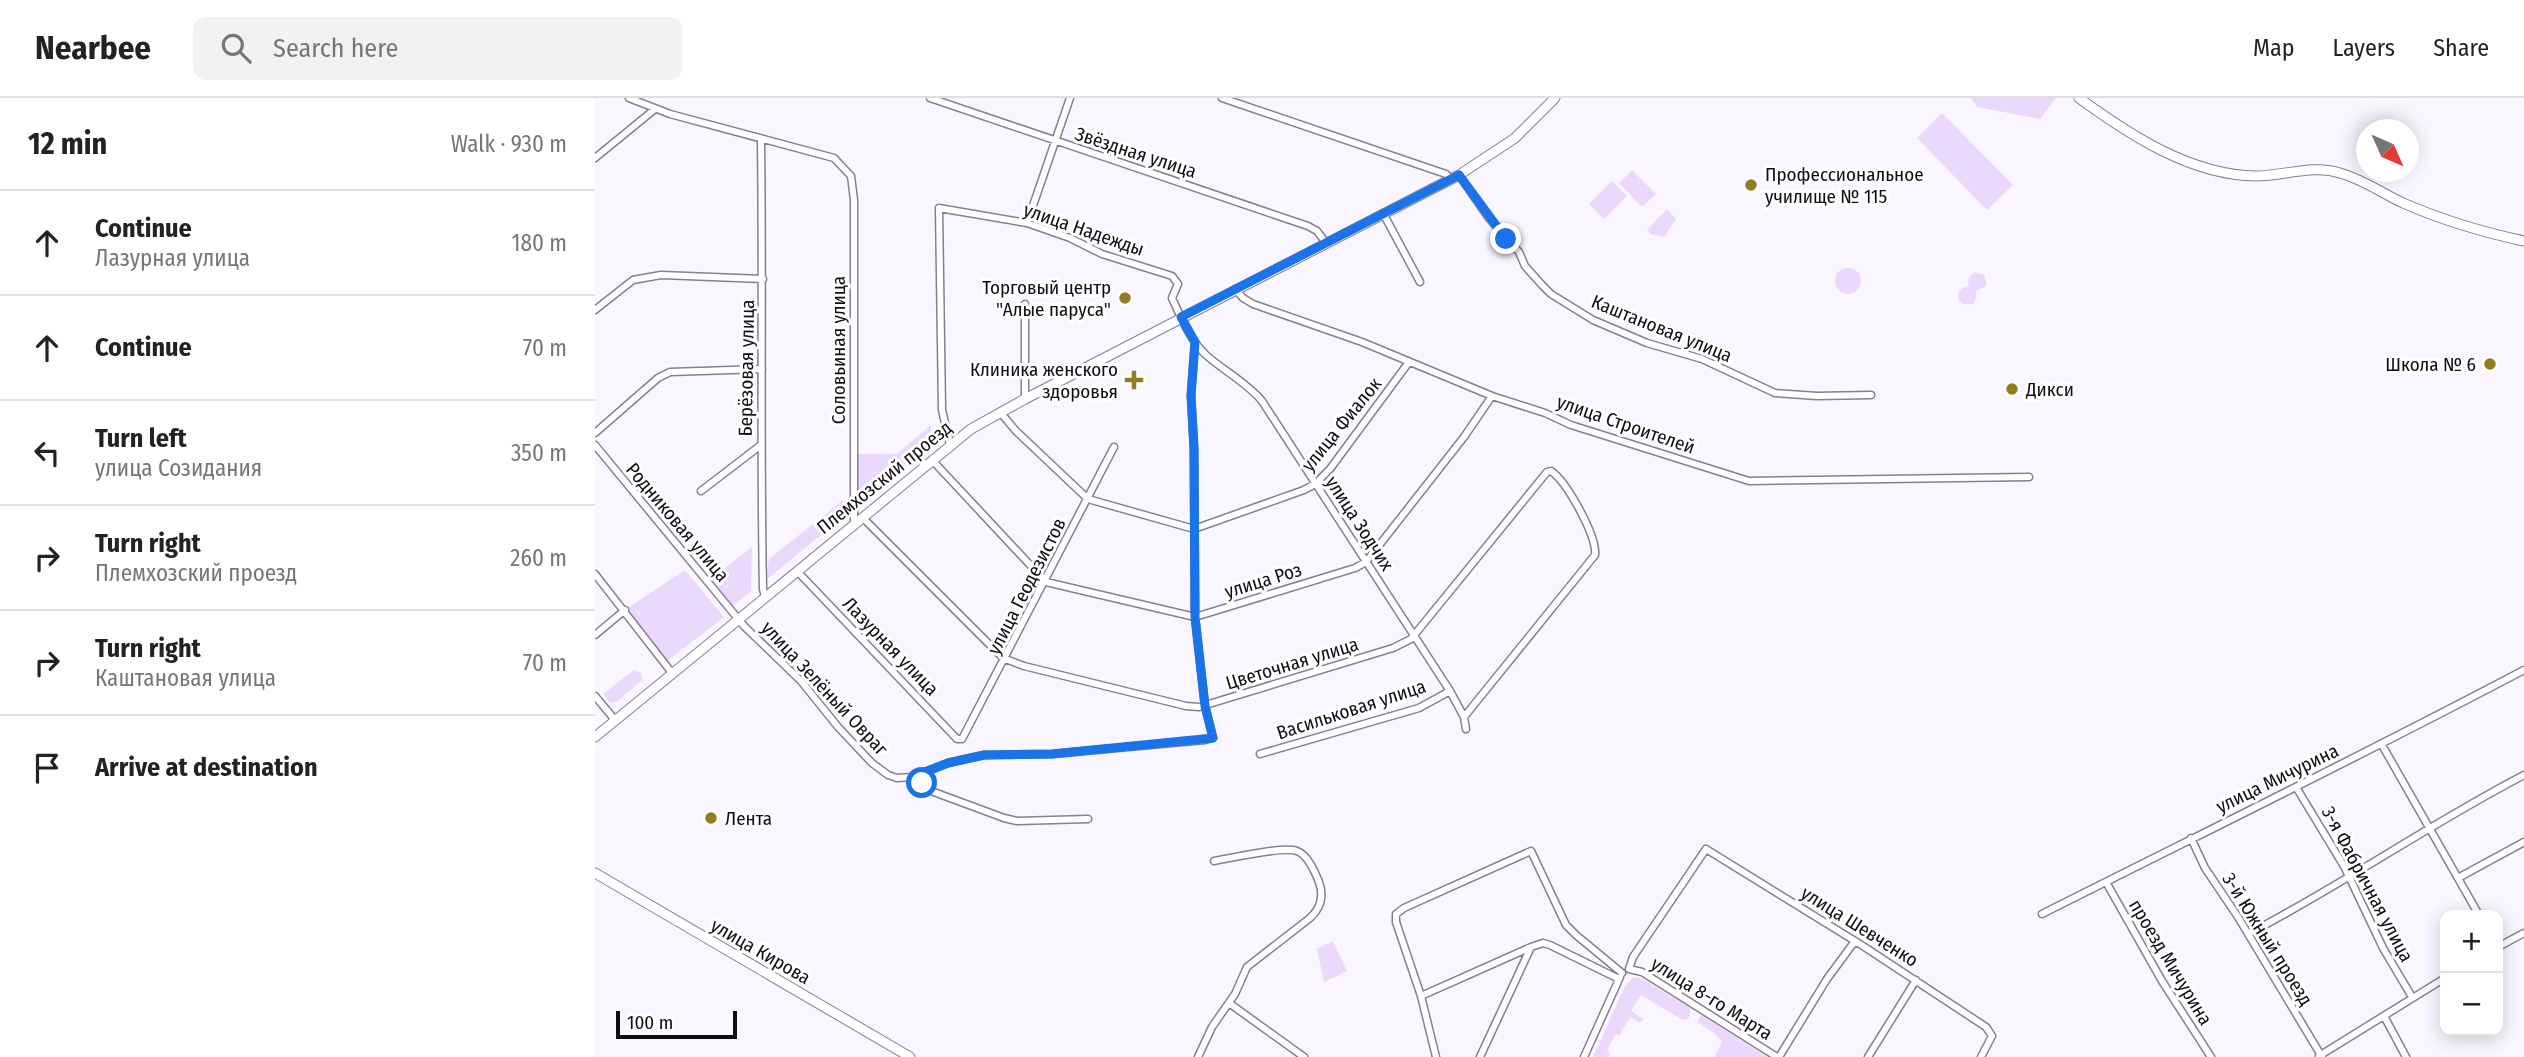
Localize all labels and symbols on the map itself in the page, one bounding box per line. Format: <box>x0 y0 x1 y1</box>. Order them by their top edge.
north arrow <box>2356 119 2419 182</box>
street label: Звёздная улица <box>1072 122 1199 183</box>
place label: Профессиональное училище № 115 <box>1765 163 1924 208</box>
marker: Профессиональное училище № 115 <box>1743 177 1759 193</box>
street label: улица Надежды <box>1021 198 1147 261</box>
route end <box>1490 223 1521 254</box>
street label: Соловьиная улица <box>827 276 850 424</box>
place label: Торговый центр "Алые паруса" <box>982 276 1111 321</box>
marker: Торговый центр "Алые паруса" <box>1117 290 1133 306</box>
street label: Каштановая улица <box>1588 290 1735 367</box>
street label: Берёзовая улица <box>734 299 759 437</box>
place label: Школа № 6 <box>2385 353 2476 376</box>
marker: Школа № 6 <box>2482 356 2498 372</box>
place label: Клиника женского здоровья <box>970 358 1118 403</box>
marker: Клиника женского здоровья <box>1124 370 1144 390</box>
street label: улица Фиалок <box>1297 373 1386 476</box>
place label: Дикси <box>2025 378 2074 401</box>
marker: Дикси <box>2004 381 2020 397</box>
street label: улица Строителей <box>1554 390 1698 459</box>
street label: Племхозский проезд <box>812 416 956 539</box>
street label: Родниковая улица <box>621 458 734 586</box>
street label: улица Зодчих <box>1320 472 1399 575</box>
street label: улица Геодезистов <box>982 514 1071 658</box>
street label: улица Роз <box>1222 558 1304 603</box>
street label: Лазурная улица <box>838 592 943 700</box>
street label: улица Зелёный Овраг <box>757 617 893 761</box>
street label: Цветочная улица <box>1223 632 1361 695</box>
street label: Васильковая улица <box>1274 675 1429 744</box>
street label: улица Мичурина <box>2212 739 2342 818</box>
route start <box>906 767 937 798</box>
street label: 3-я Фабричная улица <box>2317 803 2418 966</box>
place label: Лента <box>725 807 772 830</box>
marker: Лента <box>703 810 719 826</box>
street label: 3-й Южный проезд <box>2218 869 2318 1010</box>
street label: улица Шевченко <box>1797 881 1923 972</box>
street label: проезд Мичурина <box>2124 895 2217 1029</box>
street label: улица Кирова <box>707 914 815 989</box>
street label: улица 8-го Марта <box>1647 952 1777 1045</box>
scale bar <box>616 1008 737 1040</box>

